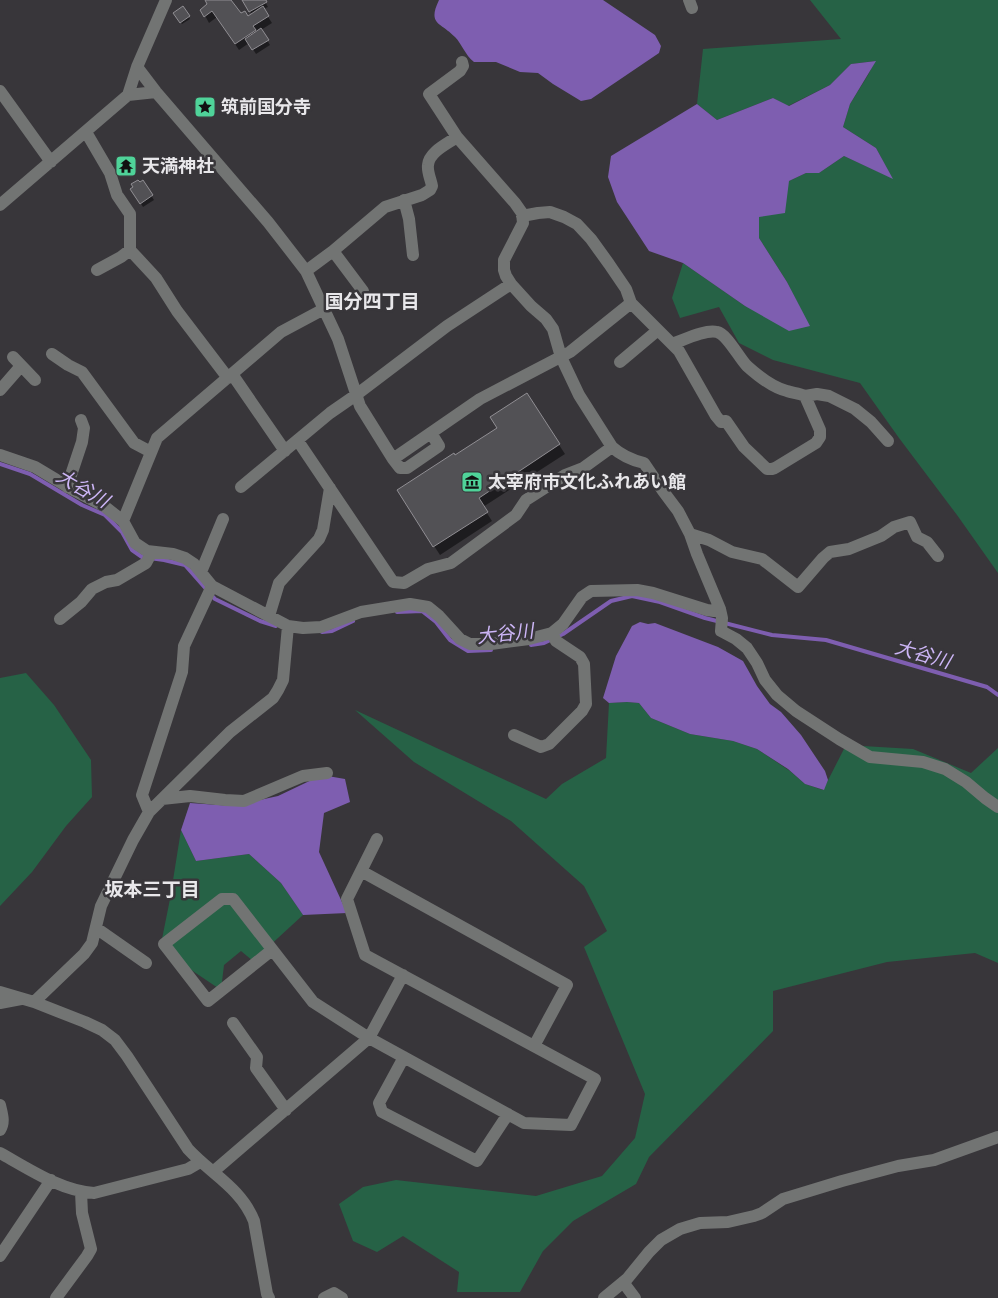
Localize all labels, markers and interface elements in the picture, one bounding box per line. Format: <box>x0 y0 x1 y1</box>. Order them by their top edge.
place label: 筑前国分寺 <box>221 94 311 118</box>
place icon: 筑前国分寺 <box>193 95 217 119</box>
place label: 天満神社 <box>142 153 214 177</box>
temple icon: 天満神社 <box>114 154 138 178</box>
district label: 国分四丁目 <box>324 288 420 314</box>
water label: 大谷川 <box>52 462 116 515</box>
place label: 太宰府市文化ふれあい館 <box>488 469 686 493</box>
museum icon: 太宰府市文化ふれあい館 <box>460 470 484 494</box>
water label: 大谷川 <box>475 617 537 649</box>
water label: 大谷川 <box>892 634 956 675</box>
district label: 坂本三丁目 <box>104 876 200 902</box>

